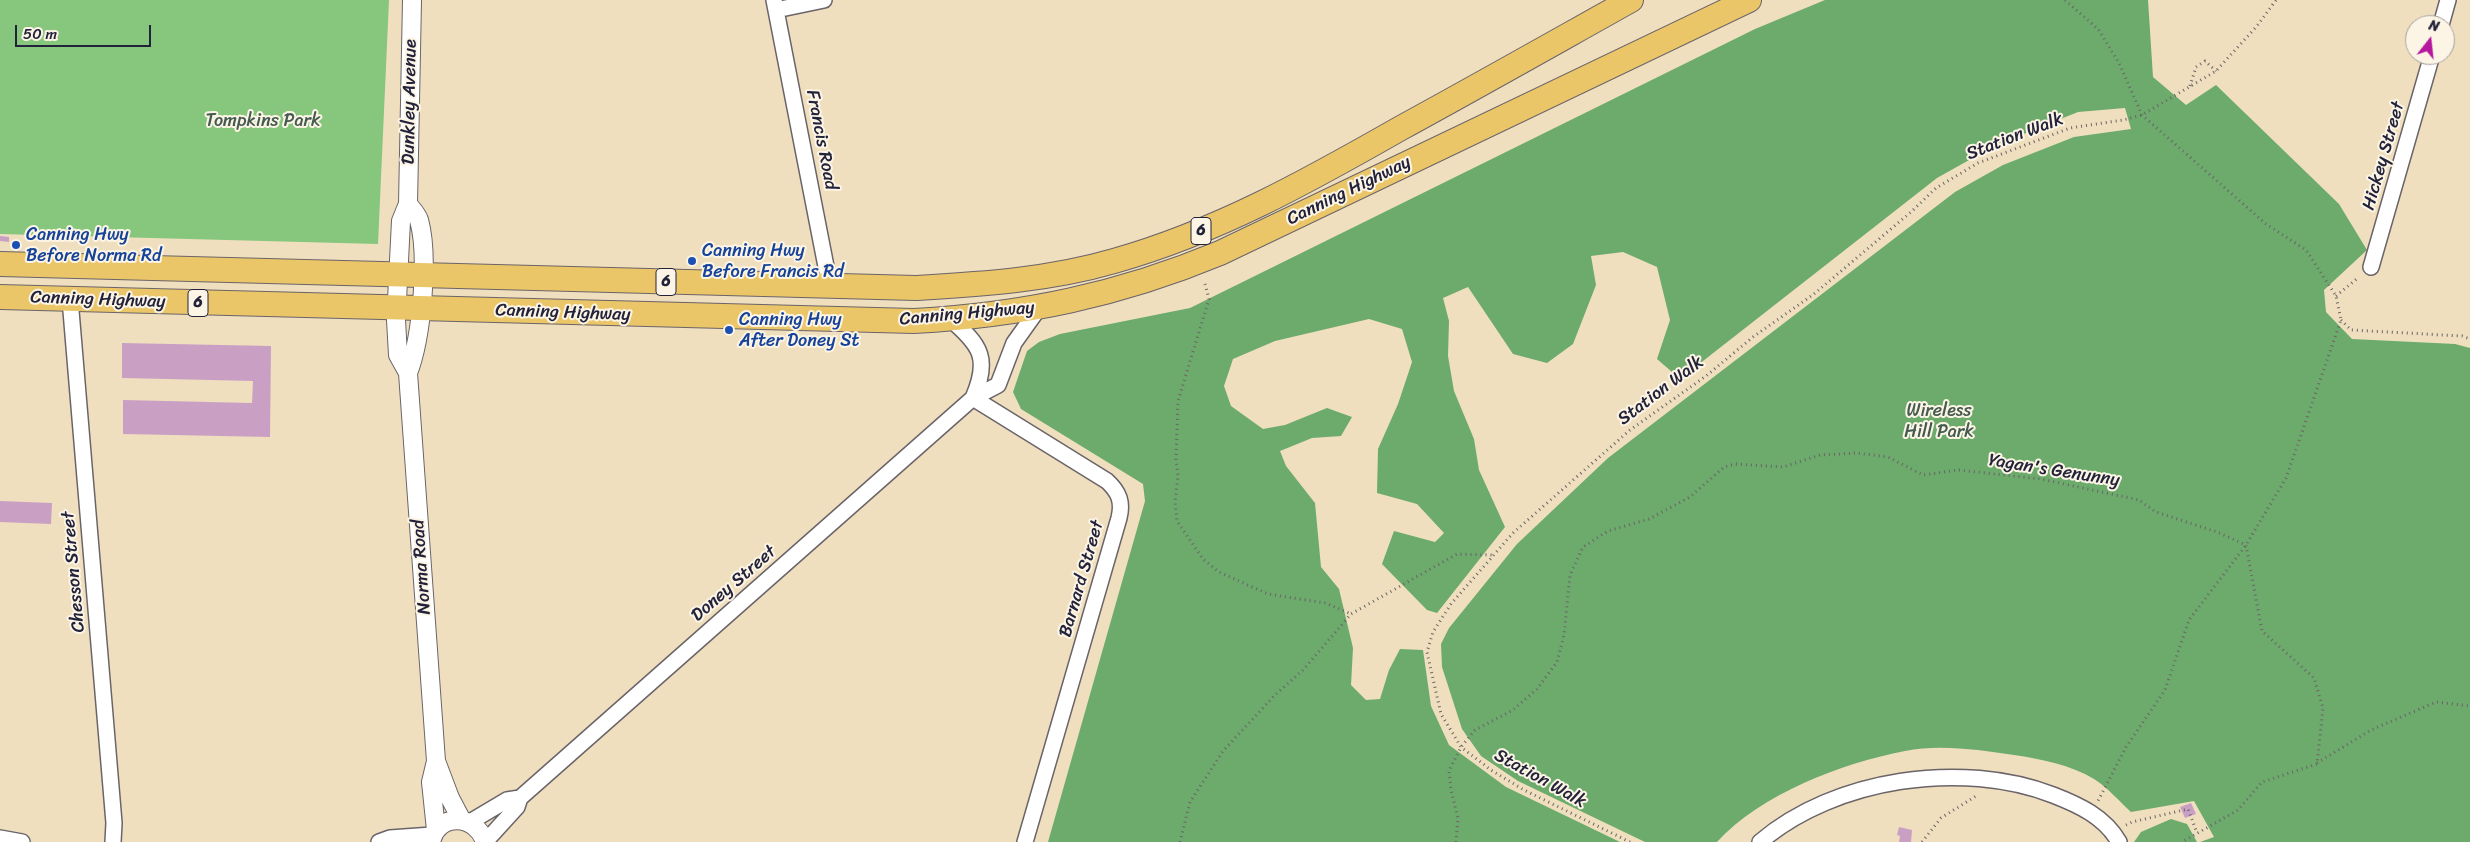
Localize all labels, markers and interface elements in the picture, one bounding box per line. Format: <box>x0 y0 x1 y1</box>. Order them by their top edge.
text: N <box>2426 13 2442 39</box>
scale bar <box>18 15 154 47</box>
north arrow <box>2405 15 2455 65</box>
text: 50 m <box>23 21 57 47</box>
street label: Dunkley Avenue <box>398 39 422 165</box>
street label: Francis Road <box>801 88 841 192</box>
street label: Hickey Street <box>2358 99 2410 213</box>
street label: Station Walk <box>1964 109 2066 165</box>
park label: Tompkins Park <box>206 110 320 132</box>
street label: Canning Highway <box>1283 152 1415 230</box>
road number: 6 <box>1191 218 1211 245</box>
place label: Canning Hwy Before Norma Rd <box>26 224 161 266</box>
marker: Canning Hwy Before Norma Rd <box>10 239 22 251</box>
place label: Canning Hwy Before Francis Rd <box>702 240 844 282</box>
marker: Canning Hwy Before Francis Rd <box>686 255 698 267</box>
road number: 6 <box>656 268 676 296</box>
street label: Canning Highway <box>30 287 166 313</box>
road number: 6 <box>188 290 208 316</box>
street label: Canning Highway <box>899 297 1035 331</box>
street label: Canning Highway <box>495 300 631 326</box>
place label: Canning Hwy After Doney St <box>739 309 859 352</box>
marker: Canning Hwy After Doney St <box>723 324 735 336</box>
street label: Station Walk <box>1614 352 1708 430</box>
park label: Wireless Hill Park <box>1904 400 1974 442</box>
street label: Yagan's Genunny <box>1987 450 2121 492</box>
street label: Chesson Street <box>58 511 90 633</box>
street label: Barnard Street <box>1055 518 1109 640</box>
street label: Norma Road <box>408 519 436 615</box>
street label: Doney Street <box>687 541 781 627</box>
street label: Station Walk <box>1490 745 1590 813</box>

